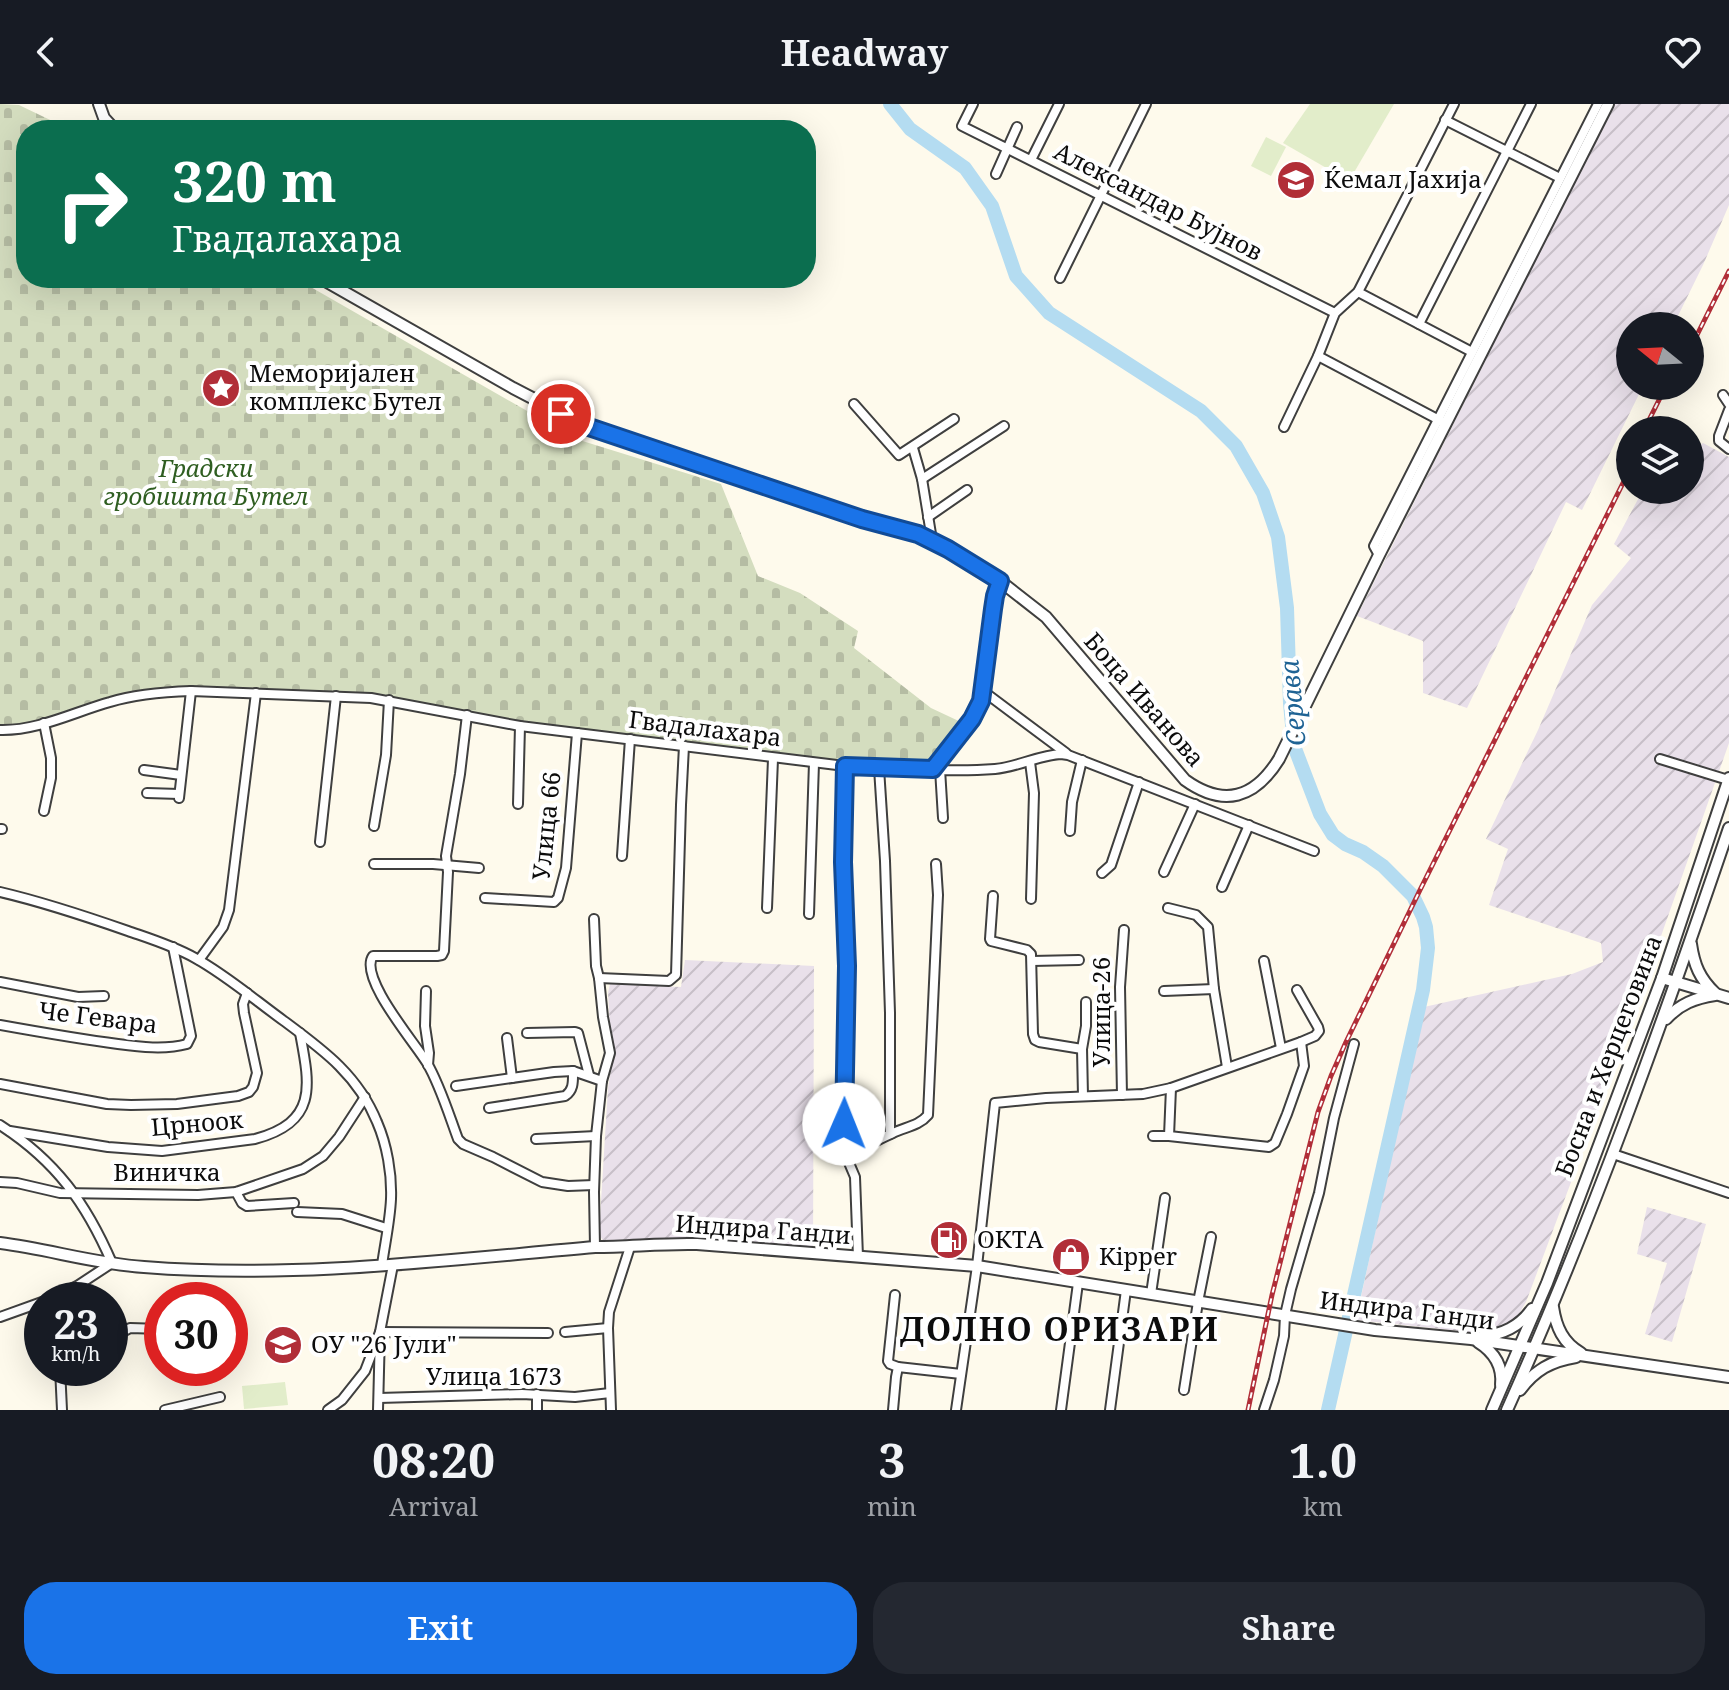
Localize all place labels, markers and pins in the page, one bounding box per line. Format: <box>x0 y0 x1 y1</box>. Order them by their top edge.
school or university icon: Ќемал Јахија <box>1275 159 1317 201</box>
place label: Ќемал Јахија <box>1324 162 1482 195</box>
place label: Меморијален комплекс Бутел <box>249 356 442 417</box>
place icon: Меморијален комплекс Бутел <box>200 367 242 409</box>
pin <box>527 380 595 448</box>
fuel station icon: ОКТА <box>928 1219 970 1261</box>
place label: ОКТА <box>977 1222 1044 1255</box>
shop icon: Kipper <box>1050 1236 1092 1278</box>
place label: Kipper <box>1099 1239 1177 1272</box>
school or university icon: ОУ "26 Јули" <box>262 1324 304 1366</box>
place label: ОУ "26 Јули" <box>311 1327 457 1360</box>

